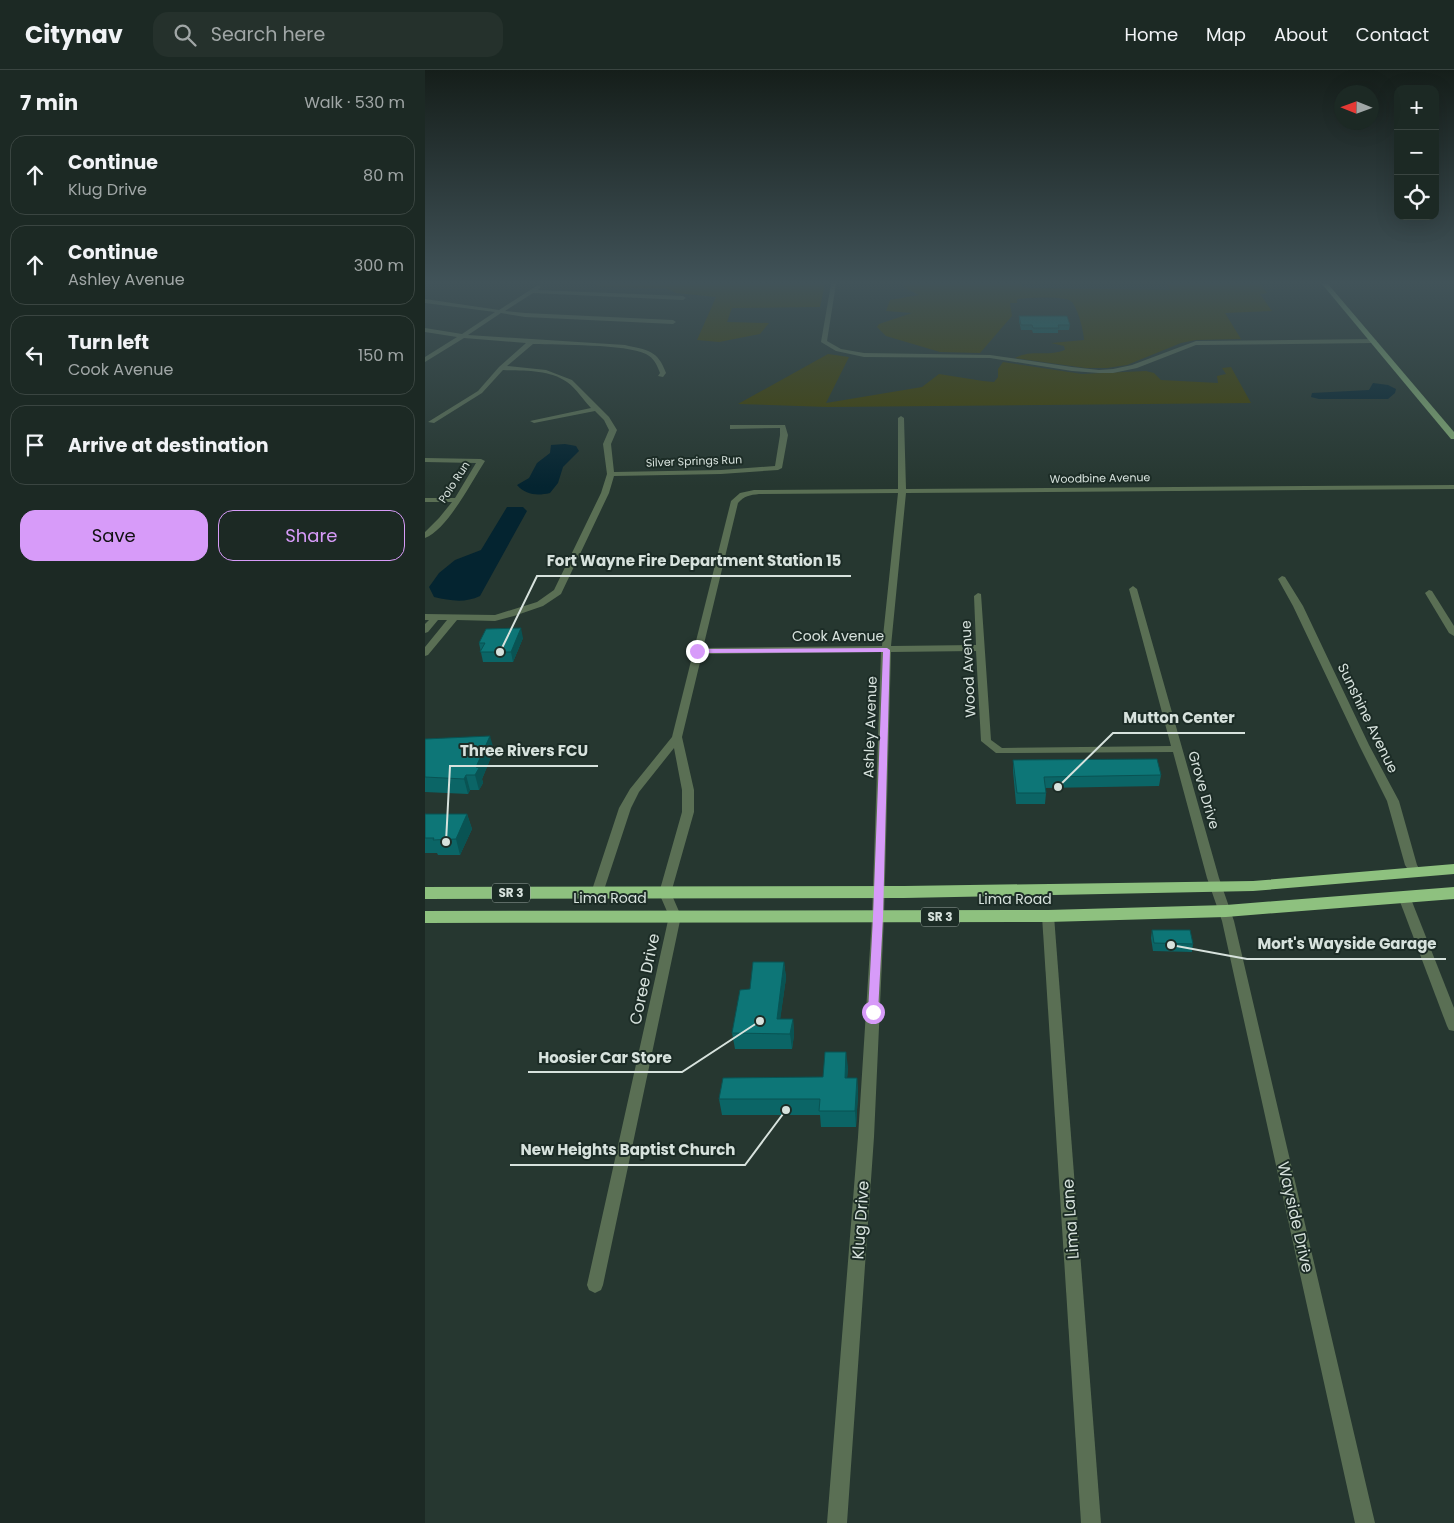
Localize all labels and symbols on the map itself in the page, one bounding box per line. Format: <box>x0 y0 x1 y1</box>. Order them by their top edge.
north arrow <box>1334 85 1379 130</box>
street label: Silver Springs Run <box>645 451 743 471</box>
street label: Polo Run <box>435 458 473 506</box>
street label: Woodbine Avenue <box>1050 469 1151 487</box>
callout: Fort Wayne Fire Department Station 15 <box>537 546 851 576</box>
text: Fort Wayne Fire Department Station 15 <box>547 550 842 571</box>
street label: Wood Avenue <box>955 620 981 718</box>
street label: Cook Avenue <box>792 626 884 646</box>
route end <box>686 640 709 663</box>
street label: Sunshine Avenue <box>1333 660 1403 777</box>
street label: Ashley Avenue <box>858 675 882 778</box>
callout: Mutton Center <box>1113 703 1245 733</box>
text: Mutton Center <box>1123 707 1235 728</box>
callout: Three Rivers FCU <box>450 736 598 766</box>
text: Three Rivers FCU <box>460 740 588 761</box>
street label: Grove Drive <box>1183 749 1225 832</box>
road number: SR 3 <box>492 884 530 902</box>
street label: Lima Road <box>573 888 647 908</box>
street label: Lima Road <box>978 889 1052 909</box>
road number: SR 3 <box>921 908 959 926</box>
callout: Mort's Wayside Garage <box>1247 929 1446 959</box>
street label: Coree Drive <box>624 931 665 1027</box>
text: Mort's Wayside Garage <box>1257 933 1437 954</box>
route start <box>862 1001 885 1024</box>
callout: Hoosier Car Store <box>528 1042 682 1072</box>
text: Hoosier Car Store <box>538 1047 672 1068</box>
callout: New Heights Baptist Church <box>510 1135 745 1165</box>
text: New Heights Baptist Church <box>521 1139 735 1160</box>
street label: Wayside Drive <box>1272 1160 1319 1275</box>
street label: Lima Lane <box>1056 1178 1085 1260</box>
street label: Klug Drive <box>846 1180 875 1260</box>

